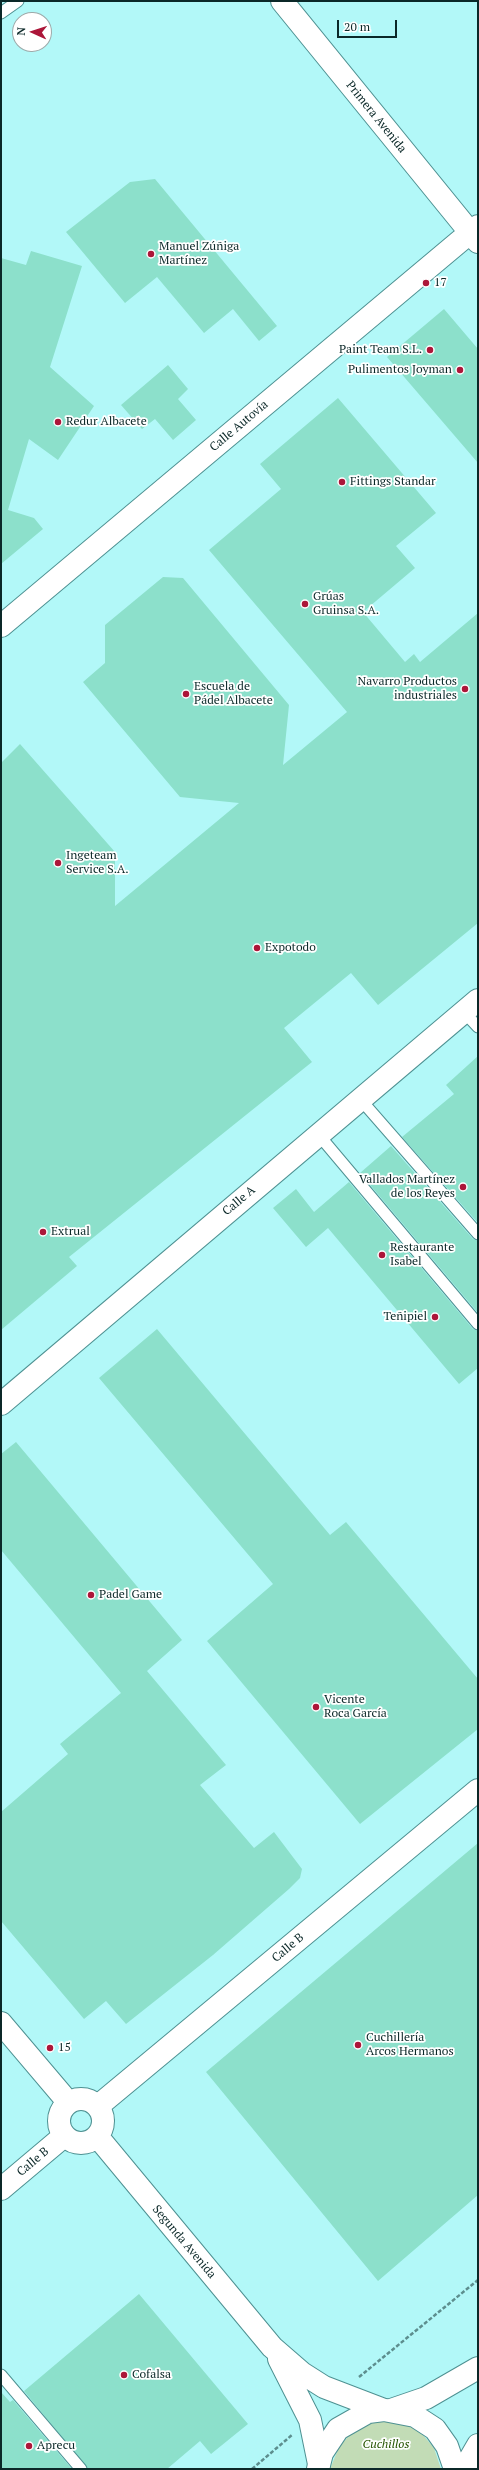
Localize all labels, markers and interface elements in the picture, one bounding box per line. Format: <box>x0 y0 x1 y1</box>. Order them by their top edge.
north arrow <box>12 12 52 52</box>
scale bar <box>339 12 399 38</box>
text: 20 m <box>344 19 370 34</box>
text: N <box>14 27 28 36</box>
street label: Primera Avenida <box>343 78 409 156</box>
place label: Manuel Zúñiga Martínez <box>159 240 239 268</box>
marker: Manuel Zúñiga Martínez <box>146 249 156 259</box>
place label: 17 <box>434 276 447 290</box>
marker: 17 <box>421 278 431 288</box>
place label: Paint Team S.L. <box>339 343 422 357</box>
marker: Paint Team S.L. <box>425 345 435 355</box>
place label: Pulimentos Joyman <box>348 363 452 377</box>
marker: Pulimentos Joyman <box>455 365 465 375</box>
street label: Calle Autovía <box>207 397 271 455</box>
place label: Redur Albacete <box>66 415 147 429</box>
marker: Redur Albacete <box>53 417 63 427</box>
place label: Fittings Standar <box>350 475 436 489</box>
marker: Fittings Standar <box>337 477 347 487</box>
place label: Grúas Gruinsa S.A. <box>313 590 379 618</box>
marker: Grúas Gruinsa S.A. <box>300 599 310 609</box>
place label: Navarro Productos industriales <box>357 675 457 703</box>
place label: Escuela de Pádel Albacete <box>194 680 273 708</box>
marker: Navarro Productos industriales <box>460 684 470 694</box>
marker: Escuela de Pádel Albacete <box>181 689 191 699</box>
place label: Ingeteam Service S.A. <box>66 849 129 877</box>
marker: Ingeteam Service S.A. <box>53 858 63 868</box>
place label: Expotodo <box>265 941 316 955</box>
marker: Expotodo <box>252 943 262 953</box>
place label: Vallados Martínez de los Reyes <box>359 1173 455 1201</box>
marker: Vallados Martínez de los Reyes <box>458 1182 468 1192</box>
street label: Calle A <box>220 1183 258 1219</box>
place label: Extrual <box>51 1225 90 1239</box>
marker: Extrual <box>38 1227 48 1237</box>
place label: Restaurante Isabel <box>390 1241 454 1269</box>
marker: Restaurante Isabel <box>377 1250 387 1260</box>
place label: Teñipiel <box>384 1310 427 1324</box>
marker: Teñipiel <box>430 1312 440 1322</box>
place label: Padel Game <box>99 1588 162 1602</box>
marker: Padel Game <box>86 1590 96 1600</box>
place label: Vicente Roca García <box>324 1693 387 1721</box>
marker: Vicente Roca García <box>311 1702 321 1712</box>
street label: Calle B <box>269 1930 307 1966</box>
place label: Cuchillería Arcos Hermanos <box>366 2031 454 2059</box>
marker: Cuchillería Arcos Hermanos <box>353 2040 363 2050</box>
place label: 15 <box>58 2041 71 2055</box>
marker: 15 <box>45 2043 55 2053</box>
street label: Calle B <box>14 2144 52 2180</box>
street label: Segunda Avenida <box>149 2202 219 2282</box>
place label: Cofalsa <box>132 2368 171 2382</box>
marker: Cofalsa <box>119 2370 129 2380</box>
park label: Cuchillos <box>363 2438 409 2452</box>
place label: Aprecu <box>37 2439 75 2453</box>
marker: Aprecu <box>24 2441 34 2451</box>

